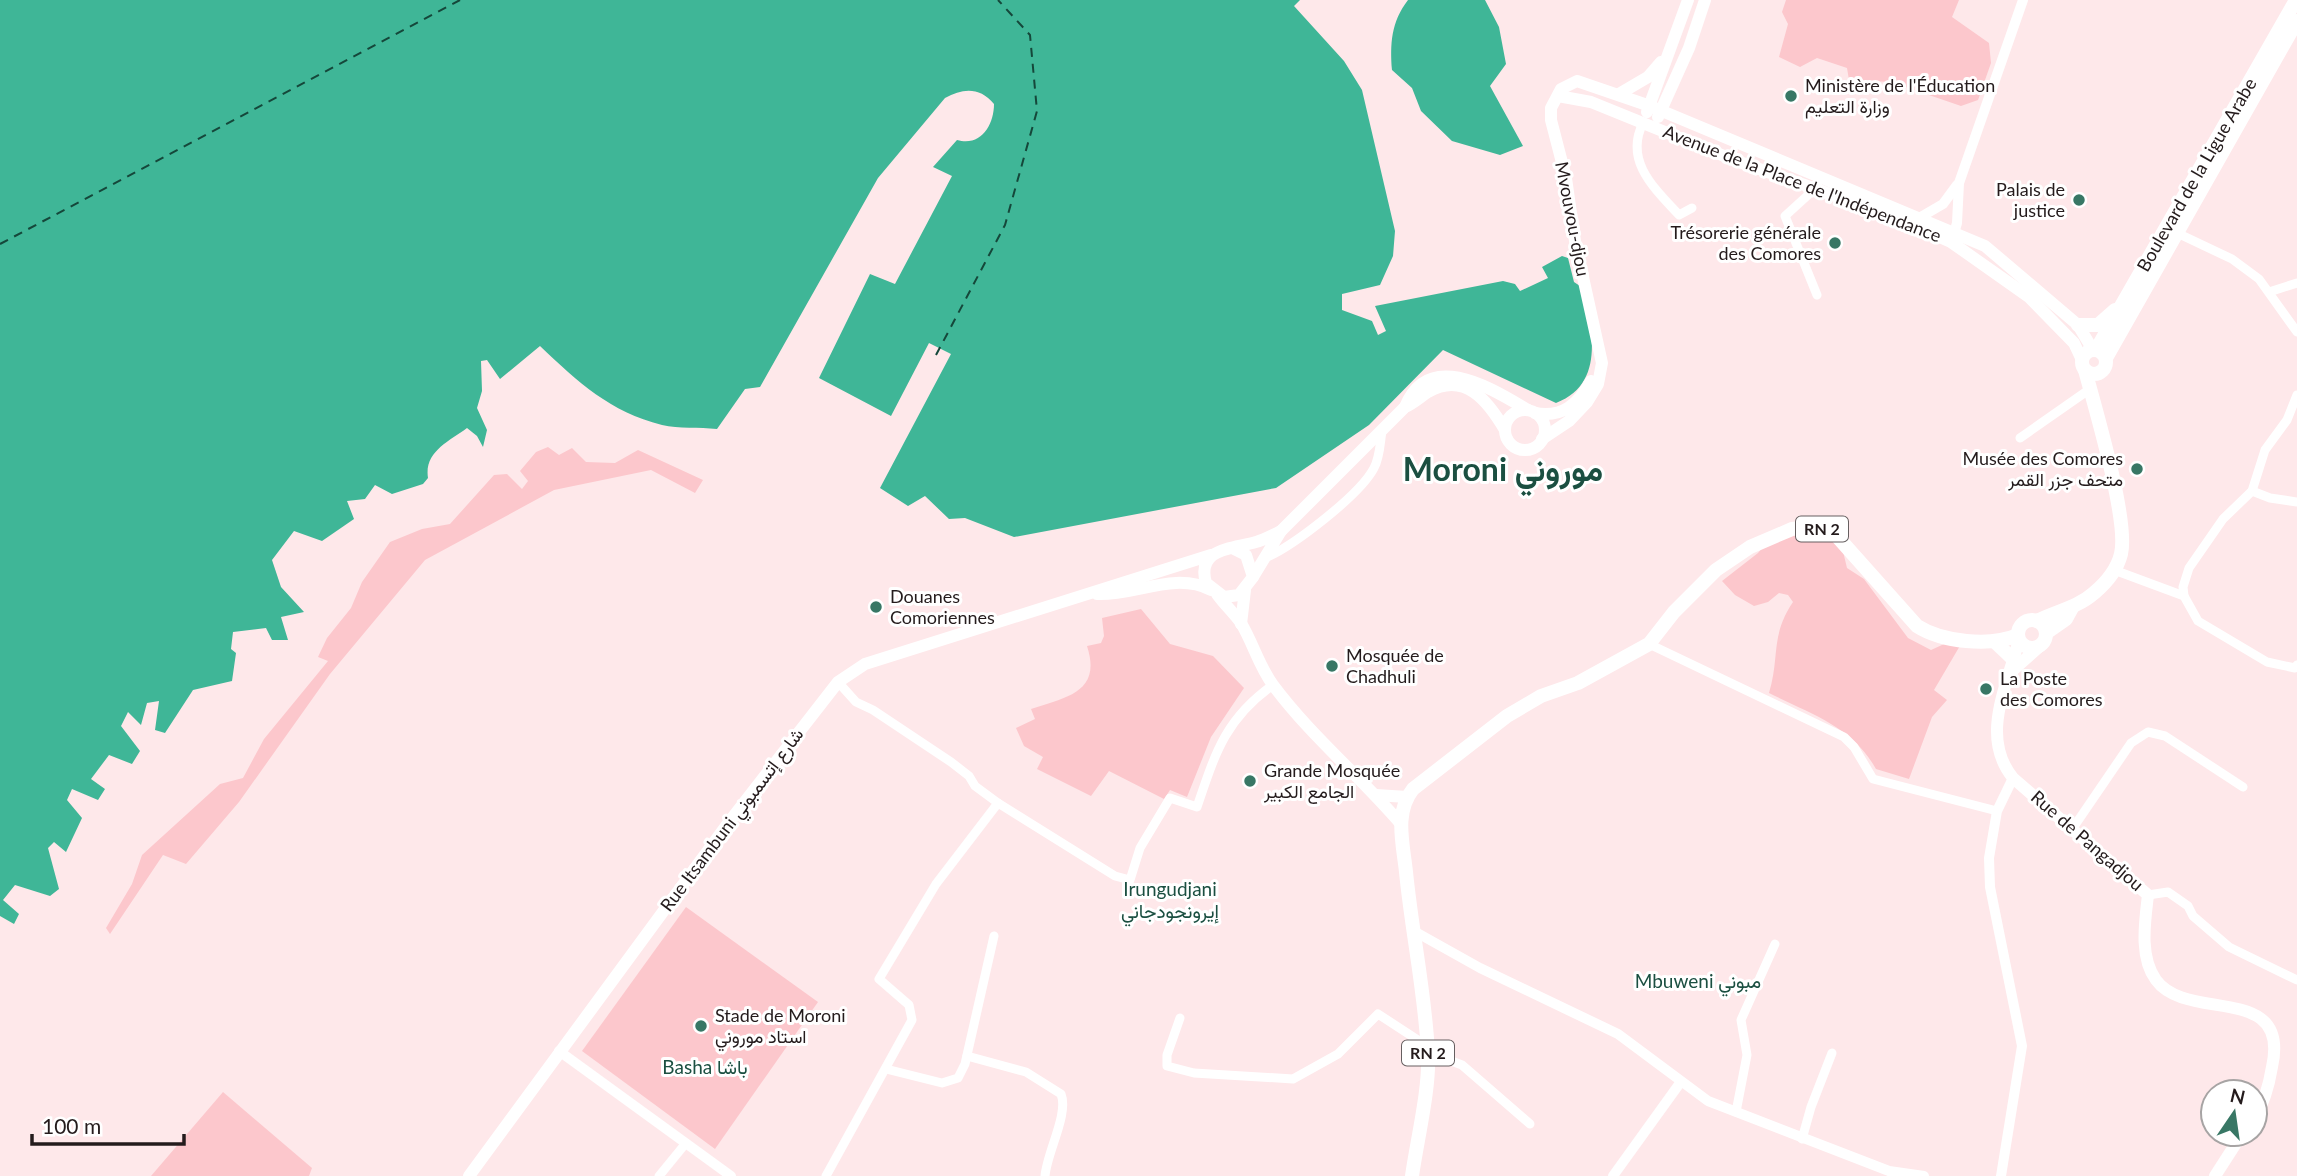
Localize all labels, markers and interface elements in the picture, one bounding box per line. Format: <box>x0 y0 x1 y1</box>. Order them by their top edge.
place label: Ministère de l'Éducation وزارة التعليم <box>1805 74 1995 119</box>
street label: Boulevard de la Ligue Arabe <box>2132 74 2261 275</box>
marker: Ministère de l'Éducation وزارة التعليم <box>1783 88 1799 104</box>
street label: Avenue de la Place de l'Indépendance <box>1660 120 1944 246</box>
street label: Mvouvou-djou <box>1551 160 1595 278</box>
place label: Palais de justice <box>1996 178 2065 221</box>
marker: Palais de justice <box>2071 192 2087 208</box>
place label: Trésorerie générale des Comores <box>1671 221 1821 264</box>
marker: Trésorerie générale des Comores <box>1827 235 1843 251</box>
place label: Musée des Comores متحف جزر القمر <box>1962 447 2123 491</box>
district label: Moroni موروني <box>1403 449 1603 497</box>
marker: Musée des Comores متحف جزر القمر <box>2129 461 2145 477</box>
road number: RN 2 <box>1796 516 1848 542</box>
place label: Douanes Comoriennes <box>890 585 995 628</box>
marker: Douanes Comoriennes <box>868 599 884 615</box>
place label: Mosquée de Chadhuli <box>1346 644 1444 687</box>
marker: Mosquée de Chadhuli <box>1324 658 1340 674</box>
place label: La Poste des Comores <box>2000 667 2103 710</box>
marker: La Poste des Comores <box>1978 681 1994 697</box>
street label: Rue Itsambuni شارع إتسمبوني <box>655 723 811 918</box>
place label: Grande Mosquée الجامع الكبير <box>1263 759 1400 804</box>
marker: Grande Mosquée الجامع الكبير <box>1242 773 1258 789</box>
street label: Rue de Pangadjou <box>2027 785 2148 895</box>
district label: Irungudjani إيرونجودجاني <box>1121 877 1219 927</box>
district label: Mbuweni مبوني <box>1635 969 1761 997</box>
place label: Stade de Moroni استاد موروني <box>715 1004 846 1052</box>
marker: Stade de Moroni استاد موروني <box>693 1018 709 1034</box>
road number: RN 2 <box>1402 1040 1454 1065</box>
district label: Basha باشا <box>662 1055 748 1079</box>
north arrow <box>2199 1078 2269 1148</box>
text: N <box>2228 1083 2248 1109</box>
scale bar <box>32 1102 184 1146</box>
text: 100 m <box>42 1113 101 1138</box>

